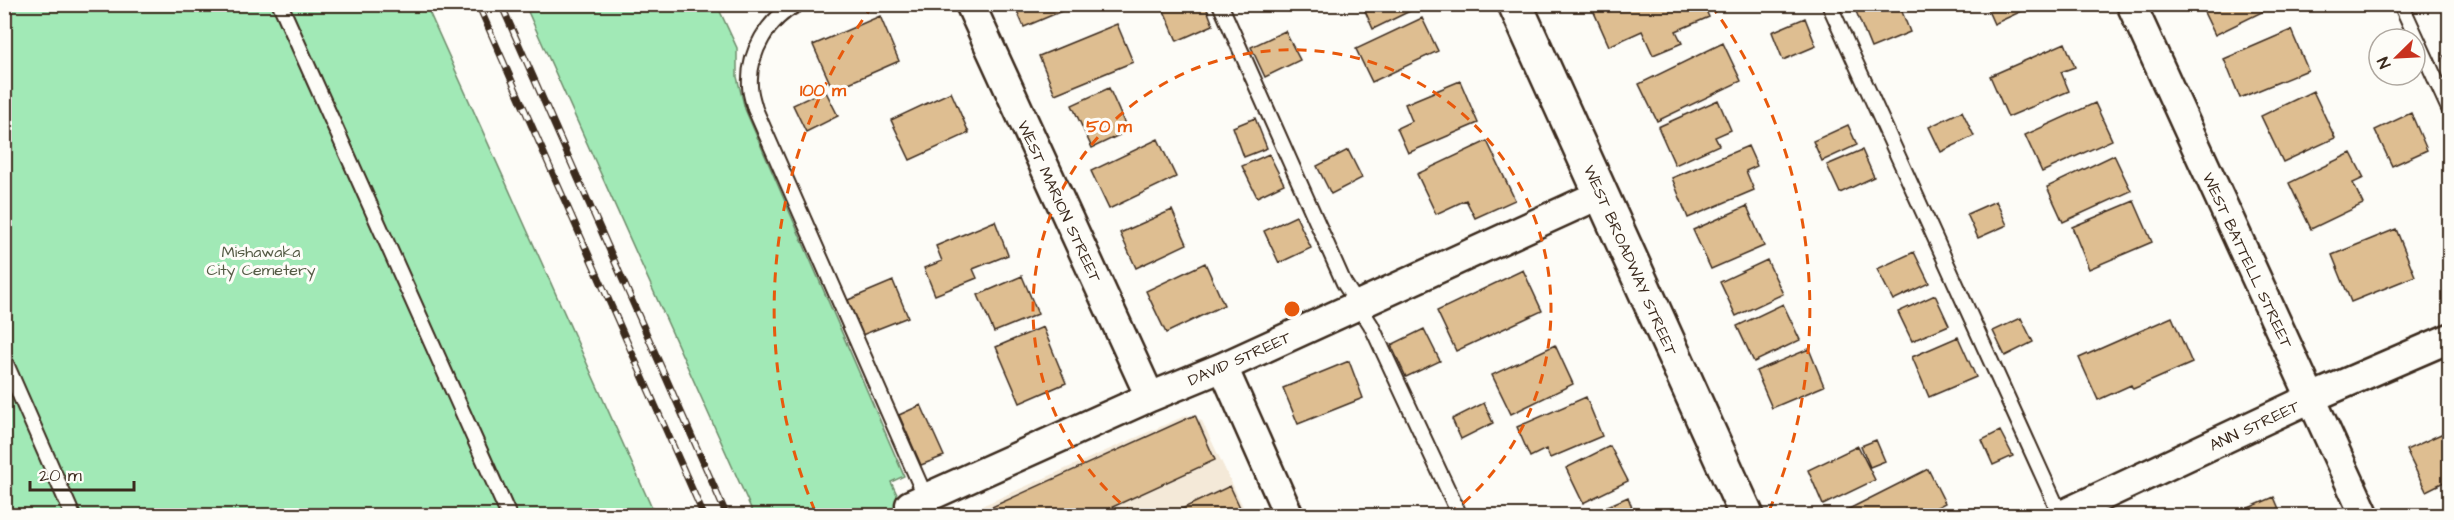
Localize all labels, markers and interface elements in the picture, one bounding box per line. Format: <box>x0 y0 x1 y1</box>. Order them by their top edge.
north arrow <box>2367 27 2427 87</box>
text: N <box>2372 54 2396 72</box>
text: 100 m <box>800 78 847 103</box>
text: 50 m <box>1086 114 1133 139</box>
street label: WEST MARION STREET <box>1012 117 1106 286</box>
street label: WEST BROADWAY STREET <box>1578 162 1682 359</box>
street label: WEST BATTELL STREET <box>2197 169 2298 352</box>
park label: Mishawaka City Cemetery <box>206 241 316 282</box>
centre of rings <box>1282 299 1302 319</box>
street label: DAVID STREET <box>1184 326 1294 391</box>
street label: ANN STREET <box>2206 395 2303 456</box>
scale bar <box>30 454 134 492</box>
text: 20 m <box>39 463 82 488</box>

